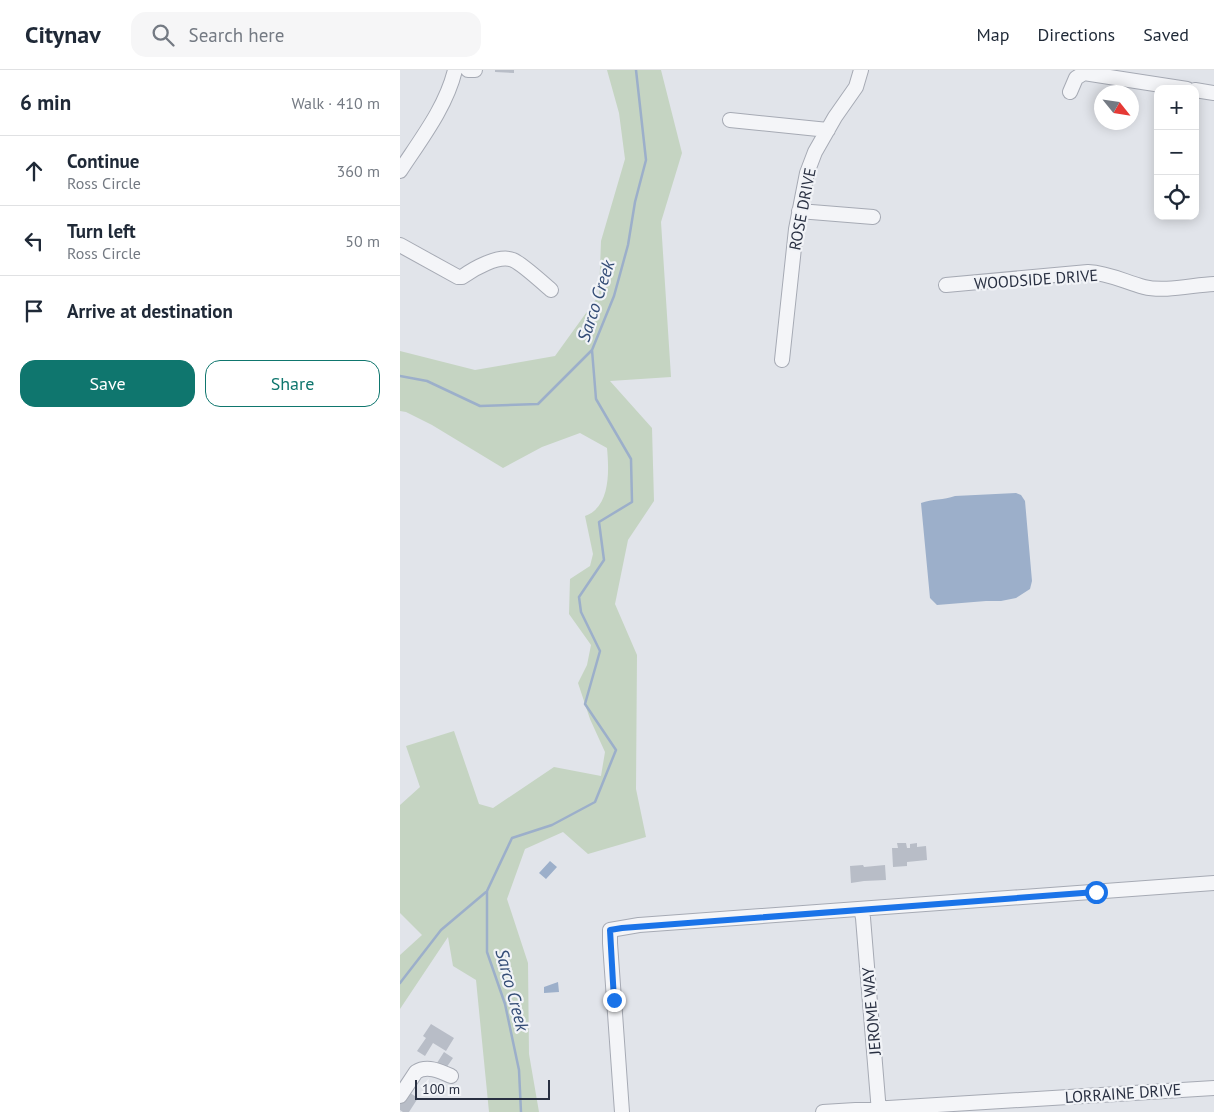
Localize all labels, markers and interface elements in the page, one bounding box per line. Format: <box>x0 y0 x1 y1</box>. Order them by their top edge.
search box <box>131 12 481 57</box>
text: Citynav <box>25 19 101 50</box>
icon: search <box>149 21 177 49</box>
text: Search here <box>189 23 284 47</box>
text: Map <box>977 23 1009 46</box>
text: Directions <box>1037 23 1115 46</box>
text: Saved <box>1143 23 1189 46</box>
north arrow <box>1094 85 1139 130</box>
map controls <box>1154 85 1199 220</box>
button: + <box>1154 85 1199 130</box>
text: 6 min <box>20 89 71 116</box>
text: Walk · 410 m <box>291 93 380 113</box>
button: − <box>1154 130 1199 175</box>
text: Continue <box>67 149 139 173</box>
icon: ahead <box>20 157 48 185</box>
text: 360 m <box>337 161 380 181</box>
street label: ROSE DRIVE <box>784 166 820 252</box>
text: Ross Circle <box>67 173 141 193</box>
button: locate <box>1154 175 1199 220</box>
text: Turn left <box>67 219 136 243</box>
icon: left <box>20 227 48 255</box>
text: 50 m <box>345 231 380 251</box>
text: Ross Circle <box>67 243 141 263</box>
water label: Sarco Creek <box>572 256 620 345</box>
street label: WOODSIDE DRIVE <box>973 265 1099 293</box>
icon: arrive <box>20 297 48 325</box>
text: Arrive at destination <box>67 299 233 323</box>
button: Save <box>20 360 195 407</box>
button: Share <box>205 360 380 407</box>
route start <box>1085 881 1108 904</box>
water label: Sarco Creek <box>490 946 535 1035</box>
street label: JEROME WAY <box>857 966 885 1057</box>
route end <box>603 989 626 1012</box>
scale bar <box>415 1077 550 1100</box>
street label: LORRAINE DRIVE <box>1064 1079 1182 1107</box>
text: 100 m <box>422 1080 460 1098</box>

